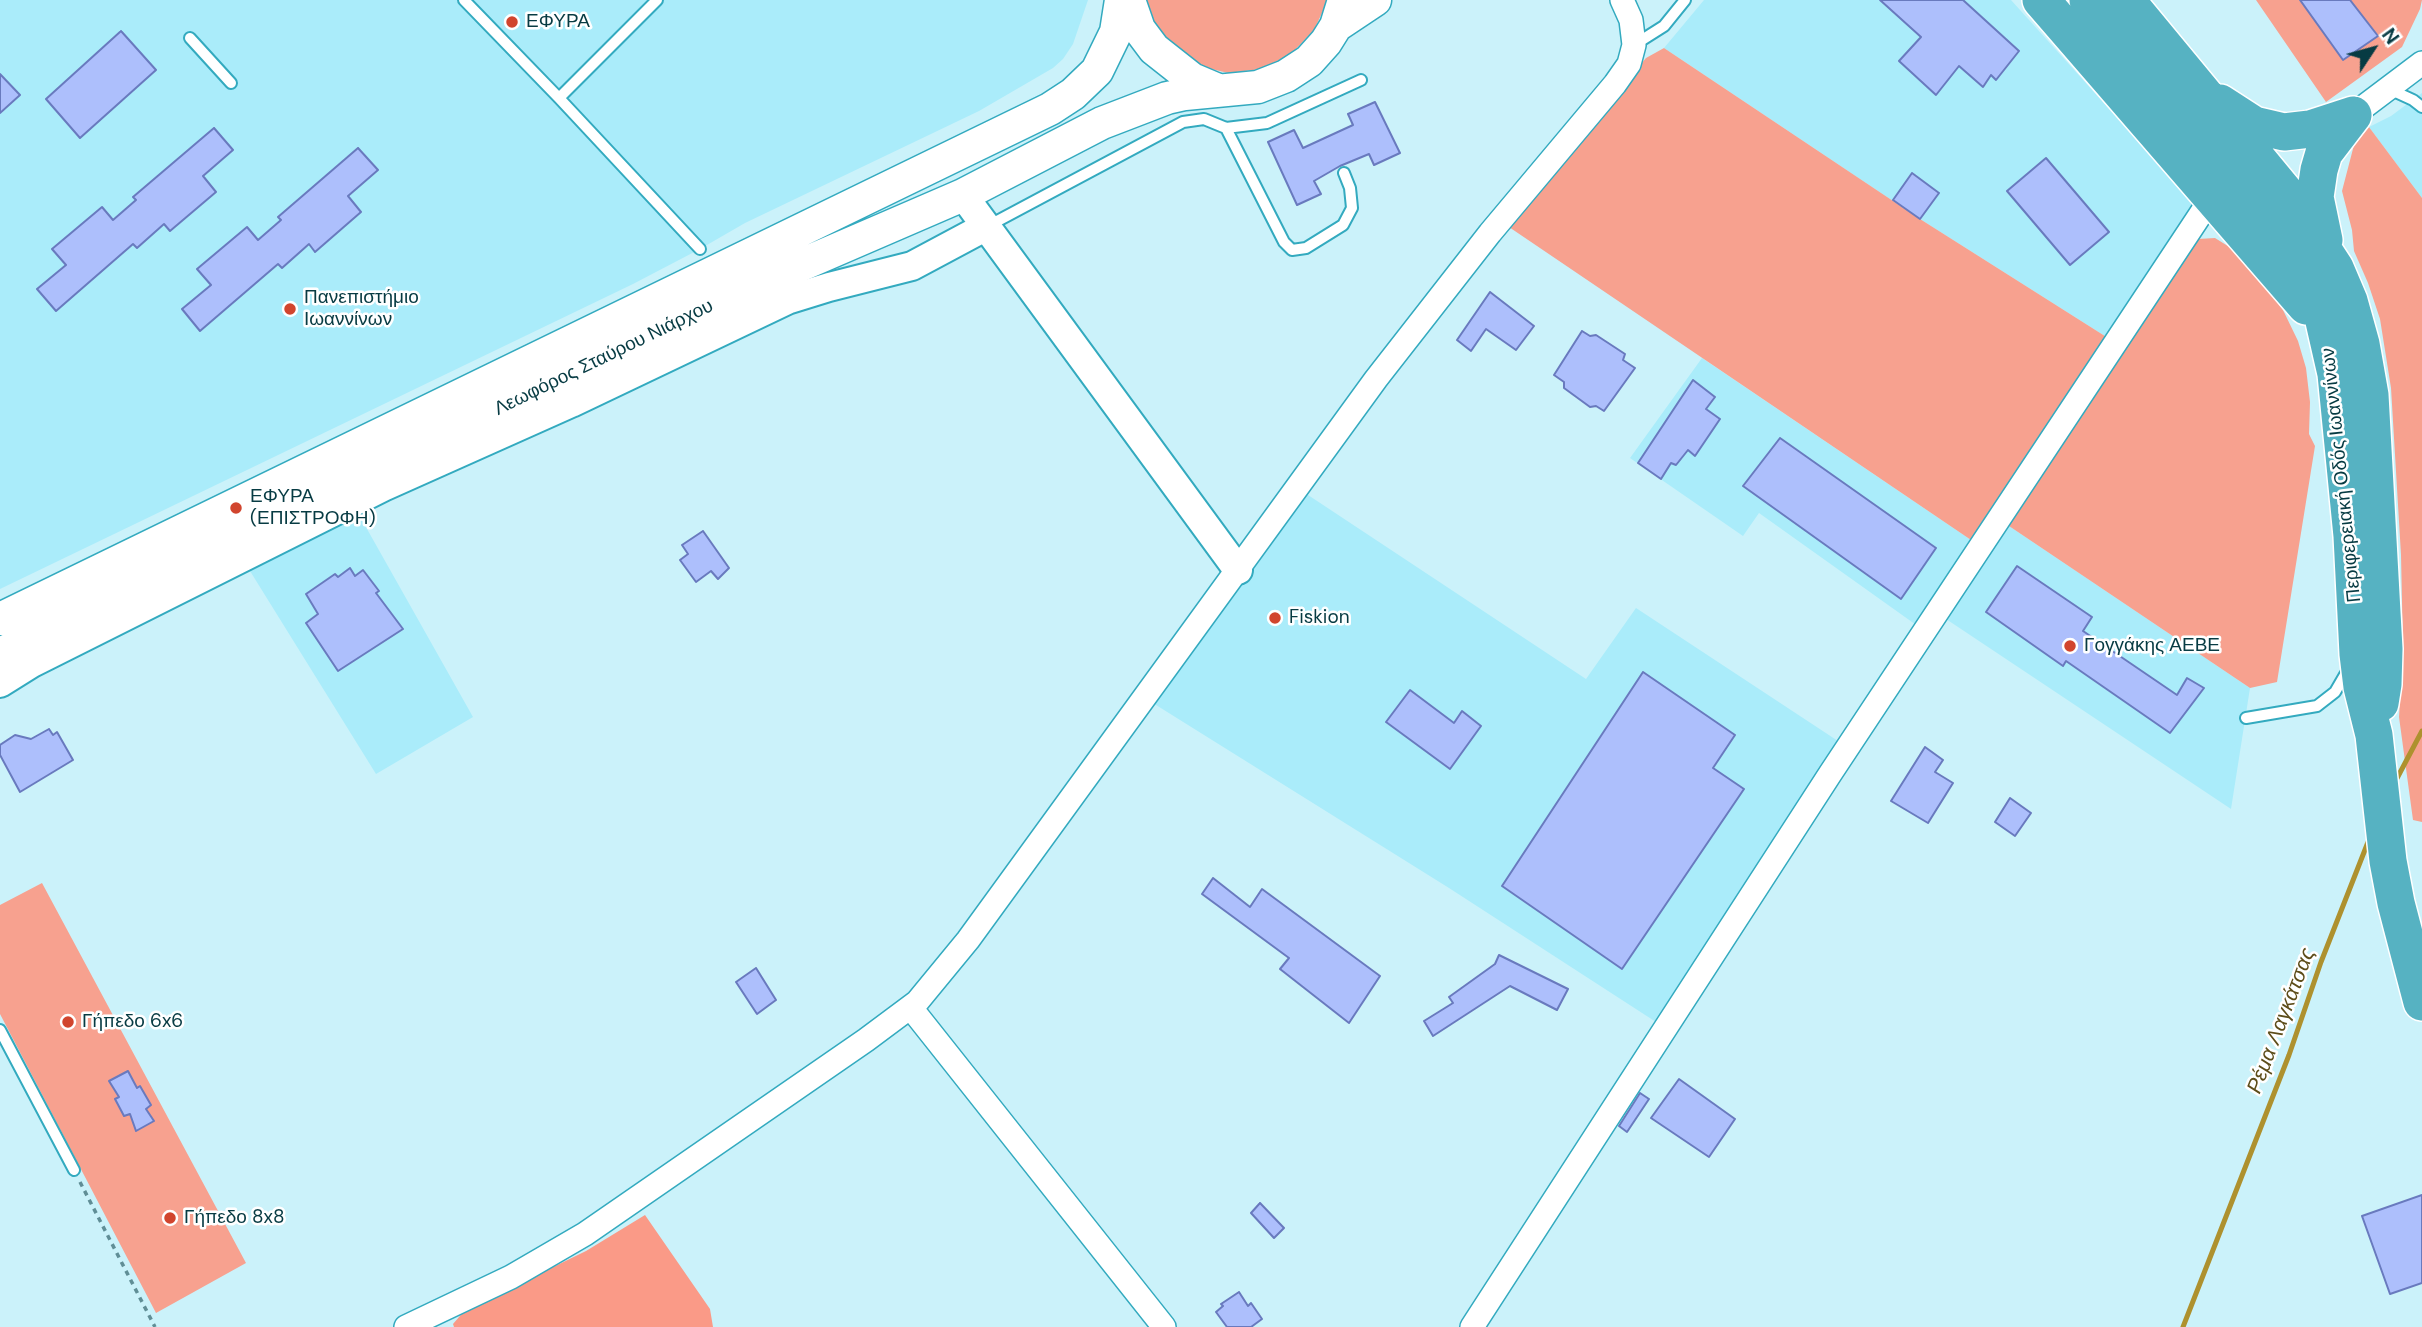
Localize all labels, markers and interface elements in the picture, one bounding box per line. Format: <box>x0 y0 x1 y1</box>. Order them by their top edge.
place label: ΕΦΥΡΑ <box>526 11 590 33</box>
marker: ΕΦΥΡΑ <box>504 14 520 30</box>
north arrow <box>2338 14 2408 84</box>
text: N <box>2376 23 2405 49</box>
place label: Πανεπιστήμιο Ιωαννίνων <box>304 287 419 331</box>
street label: Λεωφόρος Σταύρου Νιάρχου <box>491 295 717 421</box>
marker: Πανεπιστήμιο Ιωαννίνων <box>282 301 298 317</box>
street label: Περιφερειακή Οδός Ιωαννίνων <box>2317 347 2367 603</box>
place label: ΕΦΥΡΑ (ΕΠΙΣΤΡΟΦΗ) <box>250 486 376 530</box>
marker: ΕΦΥΡΑ (ΕΠΙΣΤΡΟΦΗ) <box>228 500 244 516</box>
place label: Fiskion <box>1289 607 1350 629</box>
marker: Fiskion <box>1267 610 1283 626</box>
place label: Γογγάκης ΑΕΒΕ <box>2084 635 2220 657</box>
marker: Γογγάκης ΑΕΒΕ <box>2062 638 2078 654</box>
water label: Ρέμα Λαγκάτσας <box>2243 945 2321 1097</box>
place label: Γήπεδο 6x6 <box>82 1011 183 1033</box>
marker: Γήπεδο 6x6 <box>60 1014 76 1030</box>
place label: Γήπεδο 8x8 <box>184 1207 285 1229</box>
marker: Γήπεδο 8x8 <box>162 1210 178 1226</box>

